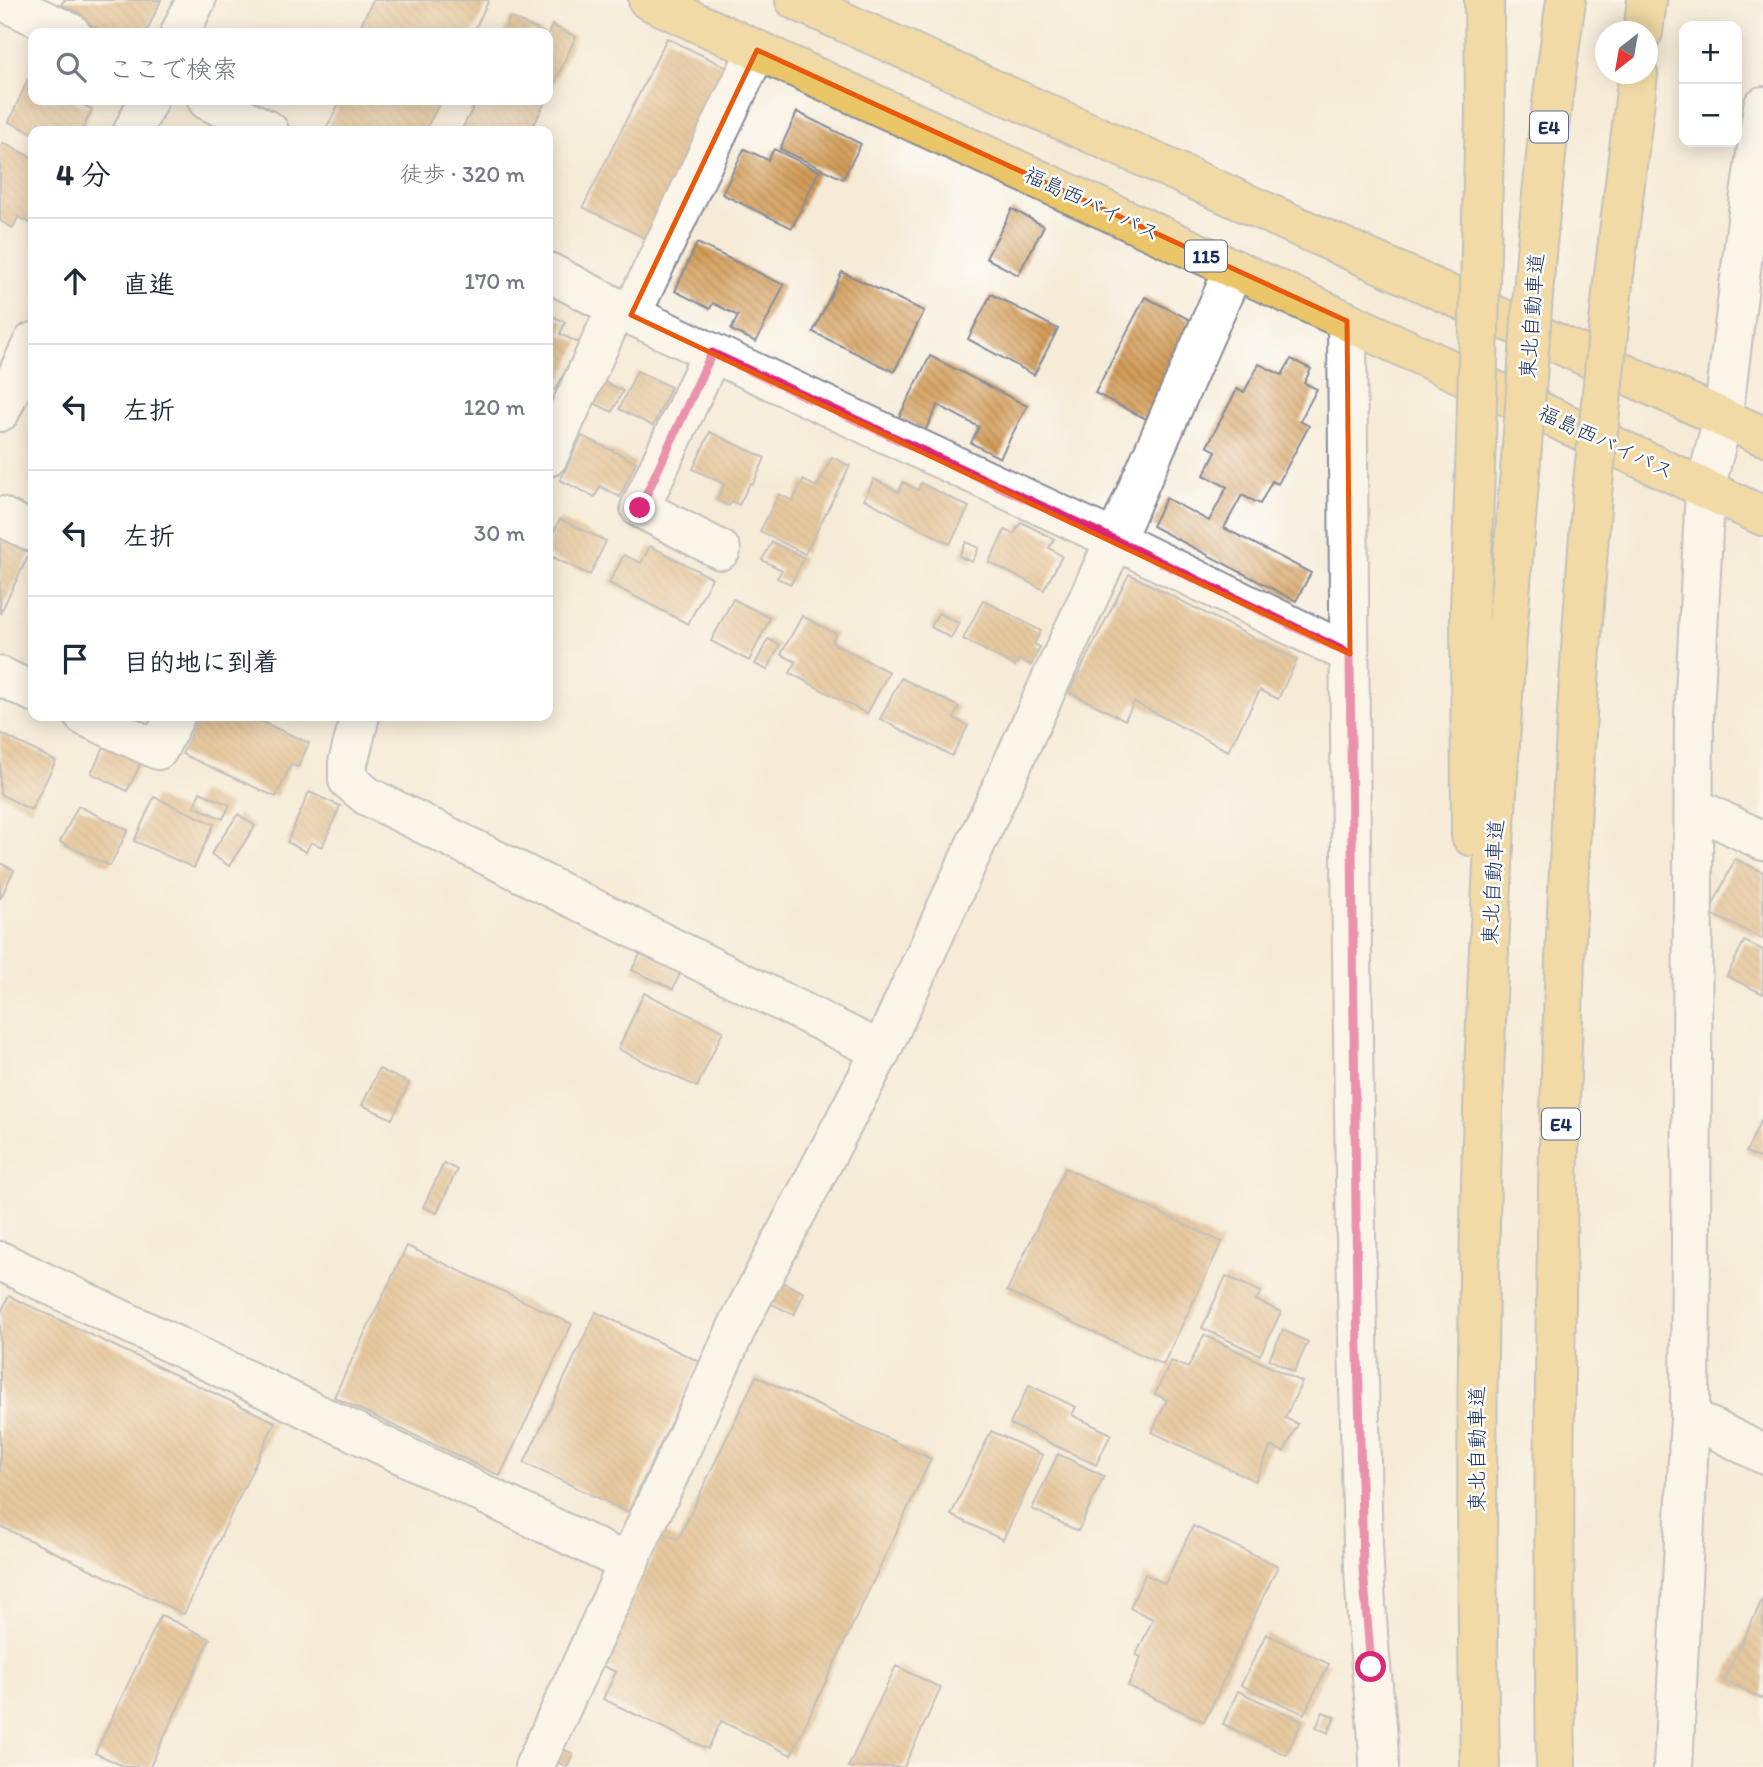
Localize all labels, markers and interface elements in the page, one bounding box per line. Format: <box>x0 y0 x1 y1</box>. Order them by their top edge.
north arrow <box>1595 21 1658 84</box>
map controls <box>1679 21 1742 147</box>
button: + <box>1679 21 1742 84</box>
search box <box>28 28 553 105</box>
icon: search <box>52 48 90 86</box>
text: ここで検索 <box>108 53 238 85</box>
button: − <box>1679 84 1742 147</box>
road number: E4 <box>1530 111 1568 142</box>
text: 4 分 <box>56 156 111 193</box>
text: 徒歩 · 320 m <box>400 160 525 188</box>
street label: 福島西バイパス <box>1020 161 1164 246</box>
road number: 115 <box>1185 240 1227 272</box>
street label: 東北自動車道 <box>1515 252 1548 380</box>
icon: ahead <box>56 262 94 300</box>
text: 170 m <box>464 267 525 295</box>
text: 直進 <box>123 268 175 300</box>
icon: left <box>56 388 94 426</box>
text: 120 m <box>464 393 525 421</box>
text: 左折 <box>123 394 175 426</box>
street label: 福島西バイパス <box>1534 399 1678 484</box>
route end <box>624 492 655 523</box>
icon: left <box>56 514 94 552</box>
text: 30 m <box>474 519 525 547</box>
text: 左折 <box>123 520 175 552</box>
icon: arrive <box>56 640 94 678</box>
text: 目的地に到着 <box>123 646 279 678</box>
street label: 東北自動車道 <box>1477 818 1508 946</box>
road number: E4 <box>1542 1108 1580 1140</box>
street label: 東北自動車道 <box>1464 1386 1489 1512</box>
route start <box>1355 1651 1386 1682</box>

